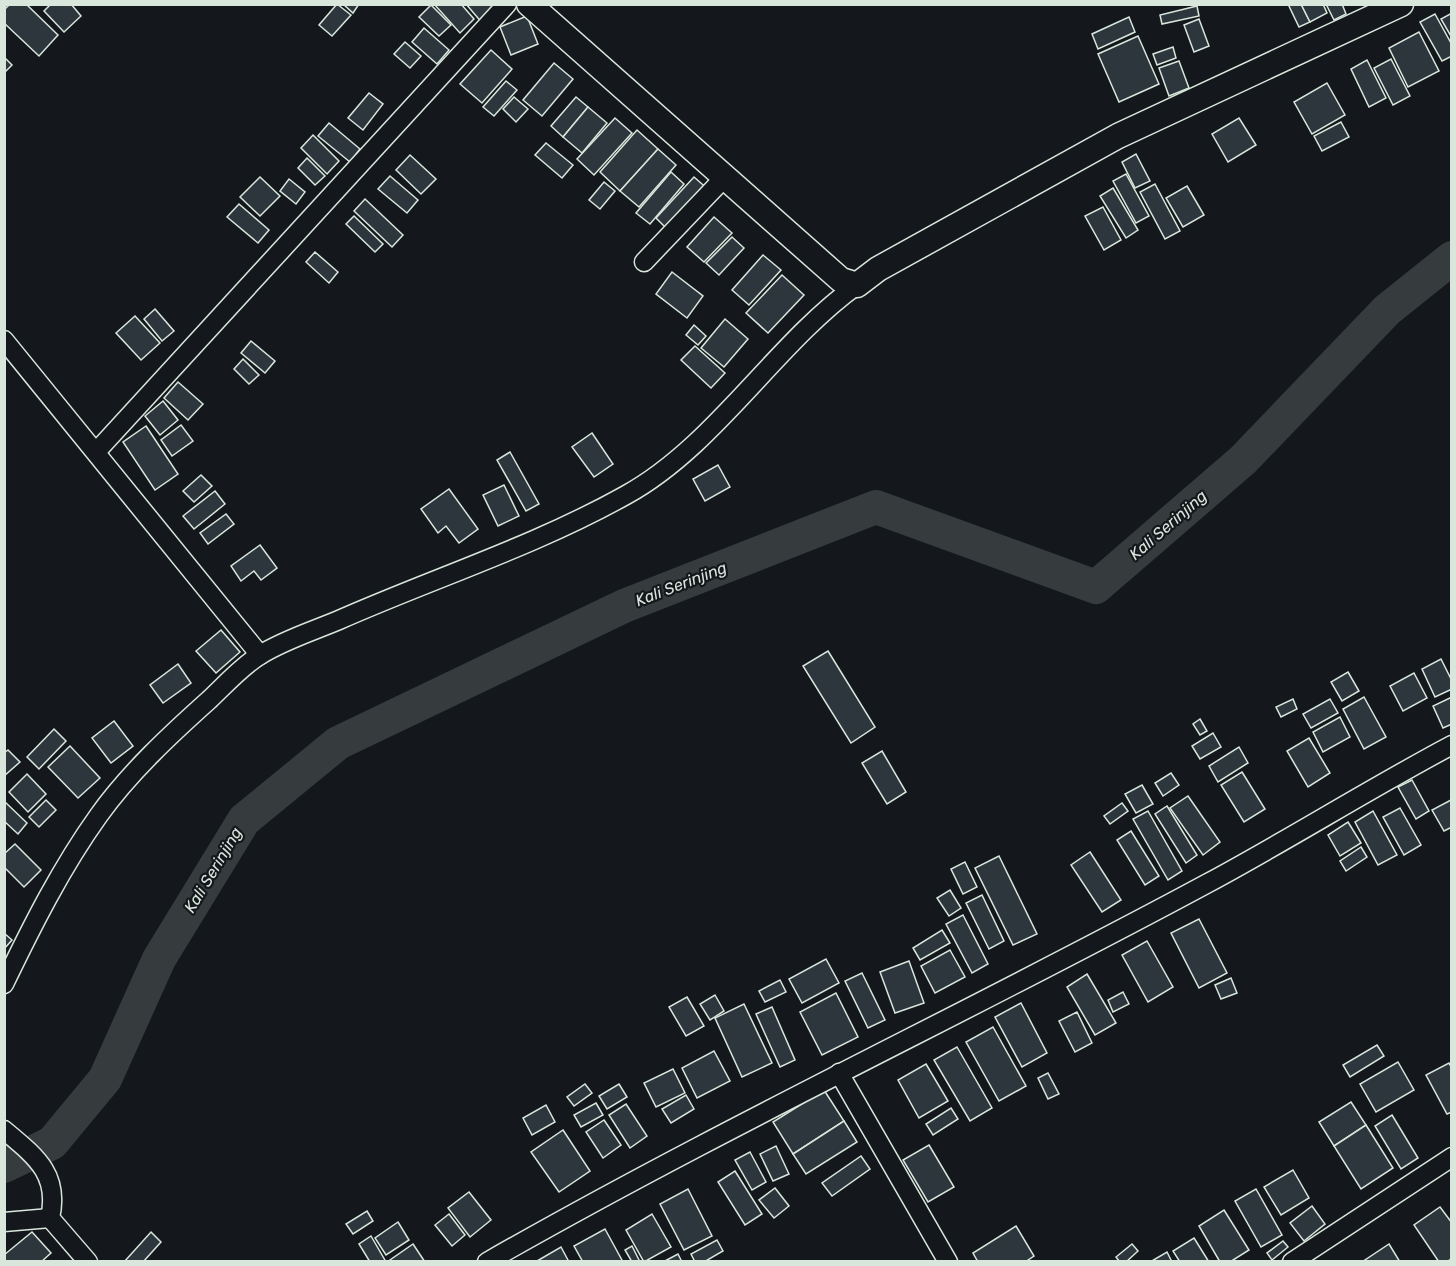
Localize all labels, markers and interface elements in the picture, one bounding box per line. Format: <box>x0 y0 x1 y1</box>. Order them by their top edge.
water label: Kali Serinjing <box>1125 486 1211 564</box>
water label: Kali Serinjing <box>633 558 730 610</box>
water label: Kali Serinjing <box>180 823 246 916</box>

